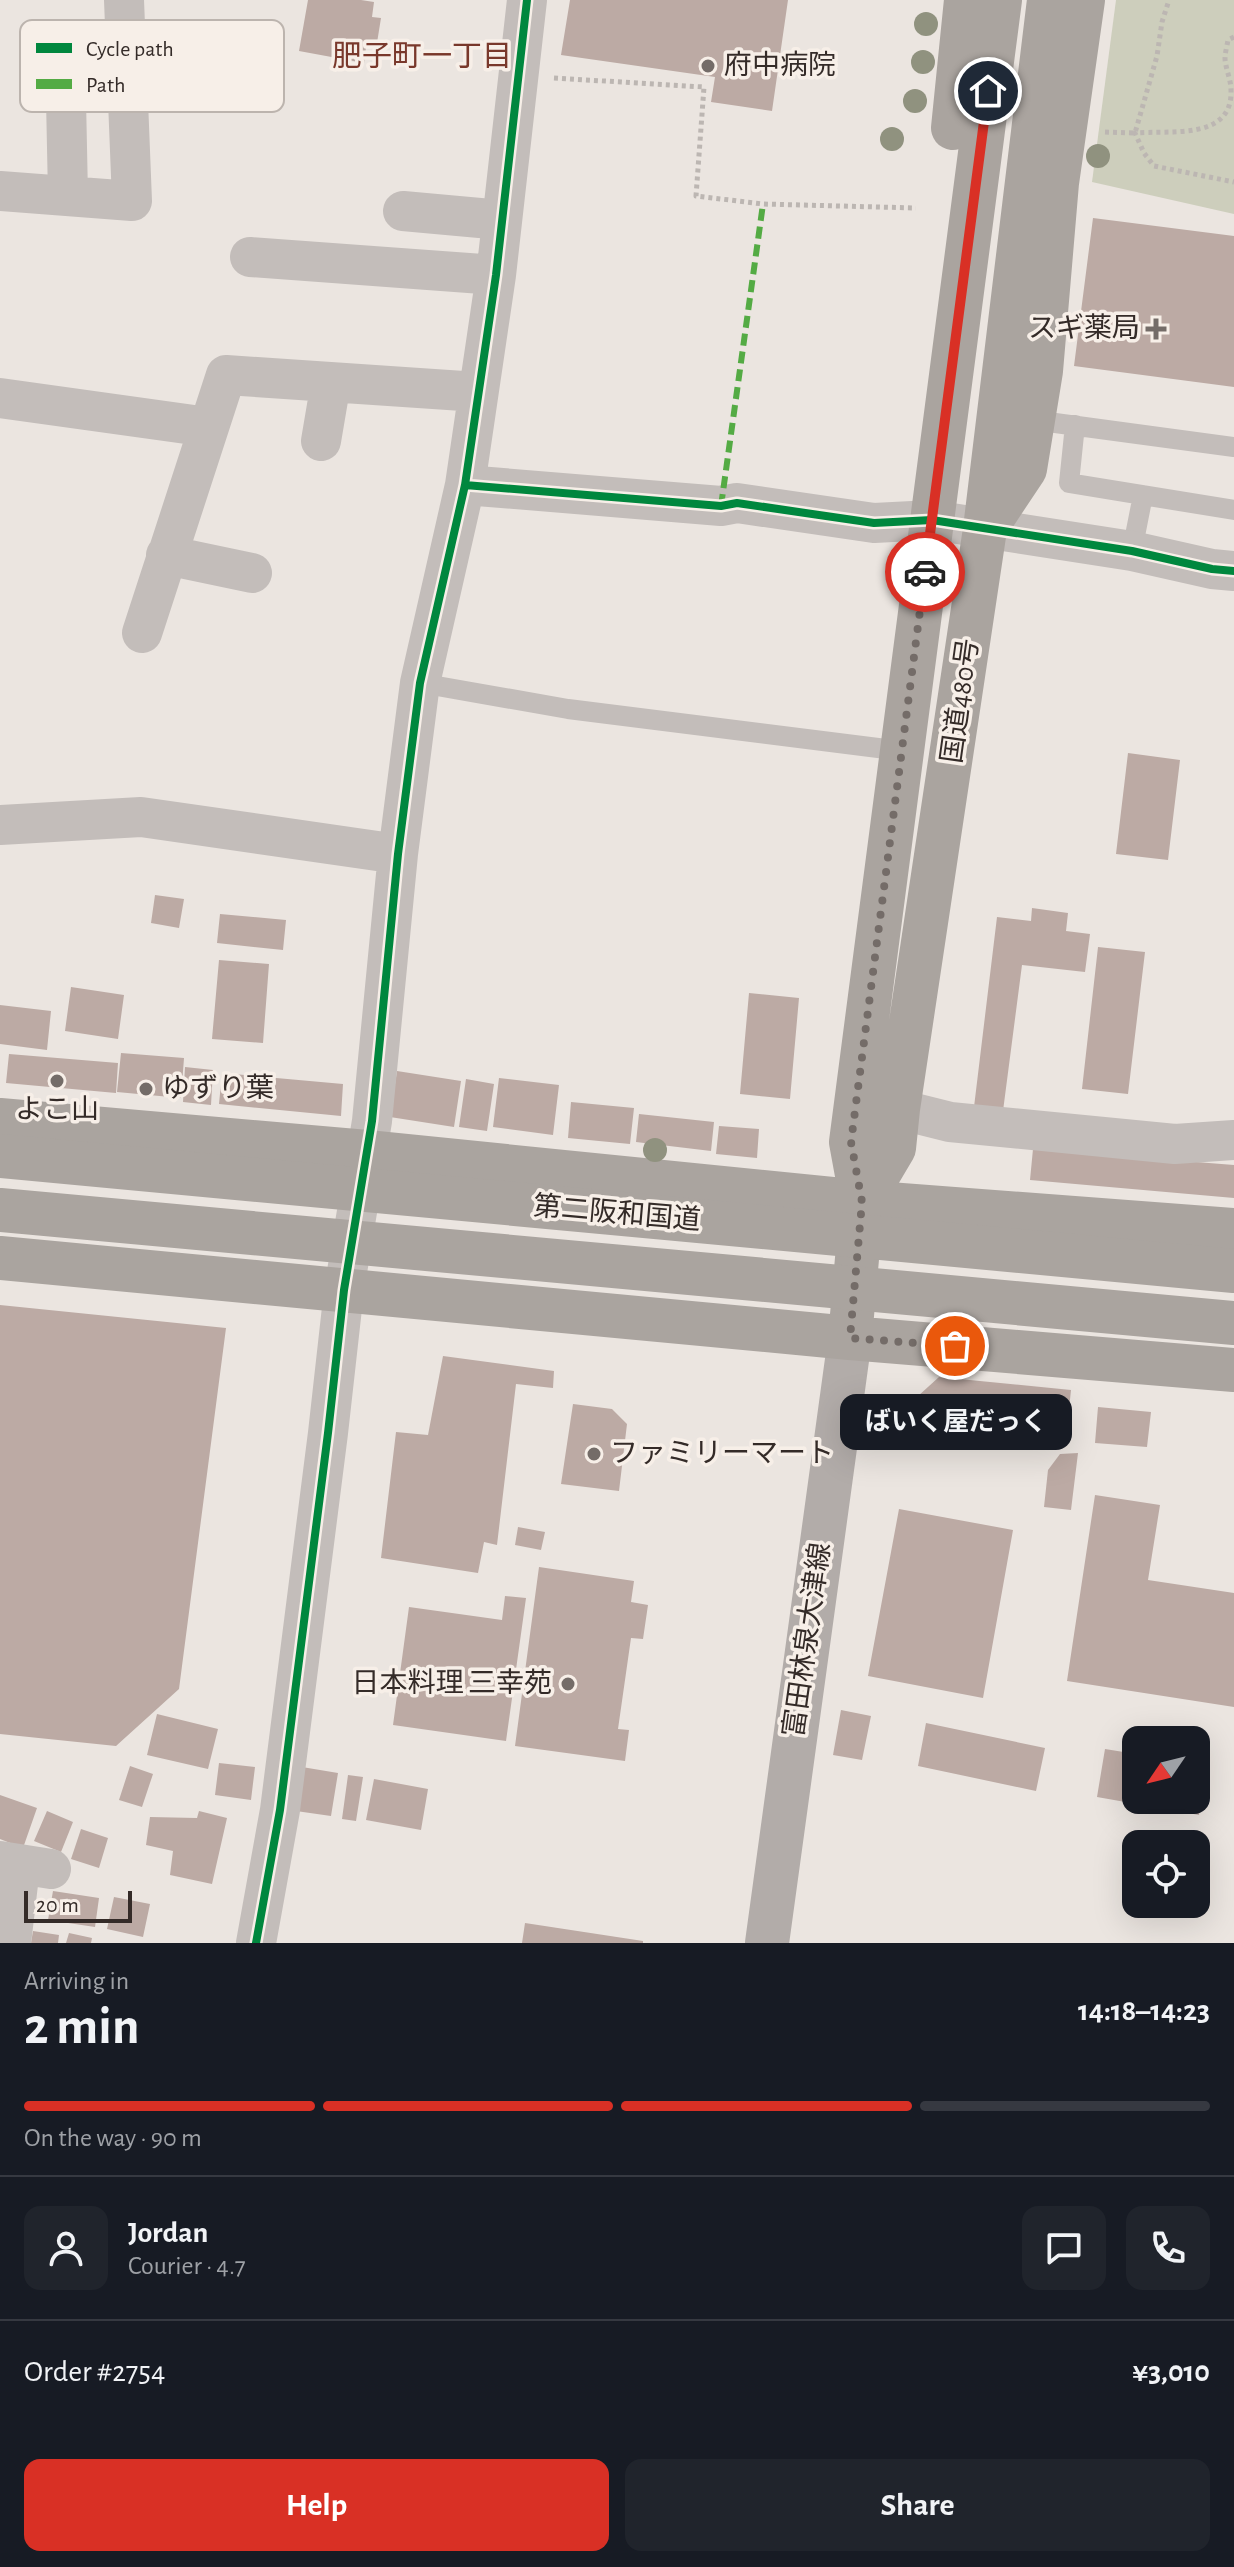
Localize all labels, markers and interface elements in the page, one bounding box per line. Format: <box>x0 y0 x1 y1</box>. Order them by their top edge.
legend <box>20 20 284 112</box>
text: Cycle path <box>86 38 174 60</box>
district label: 肥子町一丁目 <box>332 41 512 72</box>
place label: 府中病院 <box>724 50 836 80</box>
marker: 府中病院 <box>699 57 717 75</box>
pin <box>954 57 1022 125</box>
icon: home <box>966 69 1010 113</box>
text: Path <box>86 74 126 96</box>
place label: スギ薬局 <box>1028 313 1140 343</box>
marker: スギ薬局 <box>1147 320 1165 338</box>
courier <box>885 532 965 612</box>
icon: car <box>903 550 947 594</box>
street label: 国道480号 <box>936 637 984 765</box>
marker: よこ山 <box>48 1072 66 1090</box>
place label: ゆずり葉 <box>162 1073 274 1103</box>
marker: ゆずり葉 <box>137 1080 155 1098</box>
place label: よこ山 <box>15 1095 99 1124</box>
street label: 第二阪和国道 <box>532 1191 702 1235</box>
pin <box>921 1312 989 1380</box>
icon: bag <box>933 1324 977 1368</box>
callout: ばいく屋だっく <box>839 1394 1071 1450</box>
text: ばいく屋だっく <box>865 1409 1047 1435</box>
place label: ファミリーマート <box>610 1440 834 1468</box>
marker: ファミリーマート <box>585 1445 603 1463</box>
street label: 富田林泉大津線 <box>779 1541 836 1739</box>
place label: 日本料理 三幸苑 <box>351 1668 552 1698</box>
marker: 日本料理 三幸苑 <box>559 1675 577 1693</box>
north arrow <box>1122 1726 1210 1814</box>
map controls <box>1122 1726 1210 1918</box>
button: locate <box>1122 1830 1210 1918</box>
scale bar <box>24 1887 132 1923</box>
text: 20 m <box>36 1894 79 1916</box>
text: Arriving in <box>24 1968 129 1994</box>
text: 14:18–14:23 <box>1078 1996 1210 2026</box>
text: 2 min <box>24 2001 139 2053</box>
text: On the way · 90 m <box>24 2125 202 2151</box>
button: person <box>24 2206 108 2290</box>
button: chat <box>1022 2206 1106 2290</box>
button: phone <box>1126 2206 1210 2290</box>
text: Jordan <box>128 2218 208 2248</box>
text: Courier · 4.7 <box>128 2253 246 2279</box>
text: Order #2754 <box>24 2357 165 2387</box>
text: ¥3,010 <box>1132 2357 1210 2387</box>
button: Help <box>24 2459 609 2551</box>
button: Share <box>625 2459 1210 2551</box>

